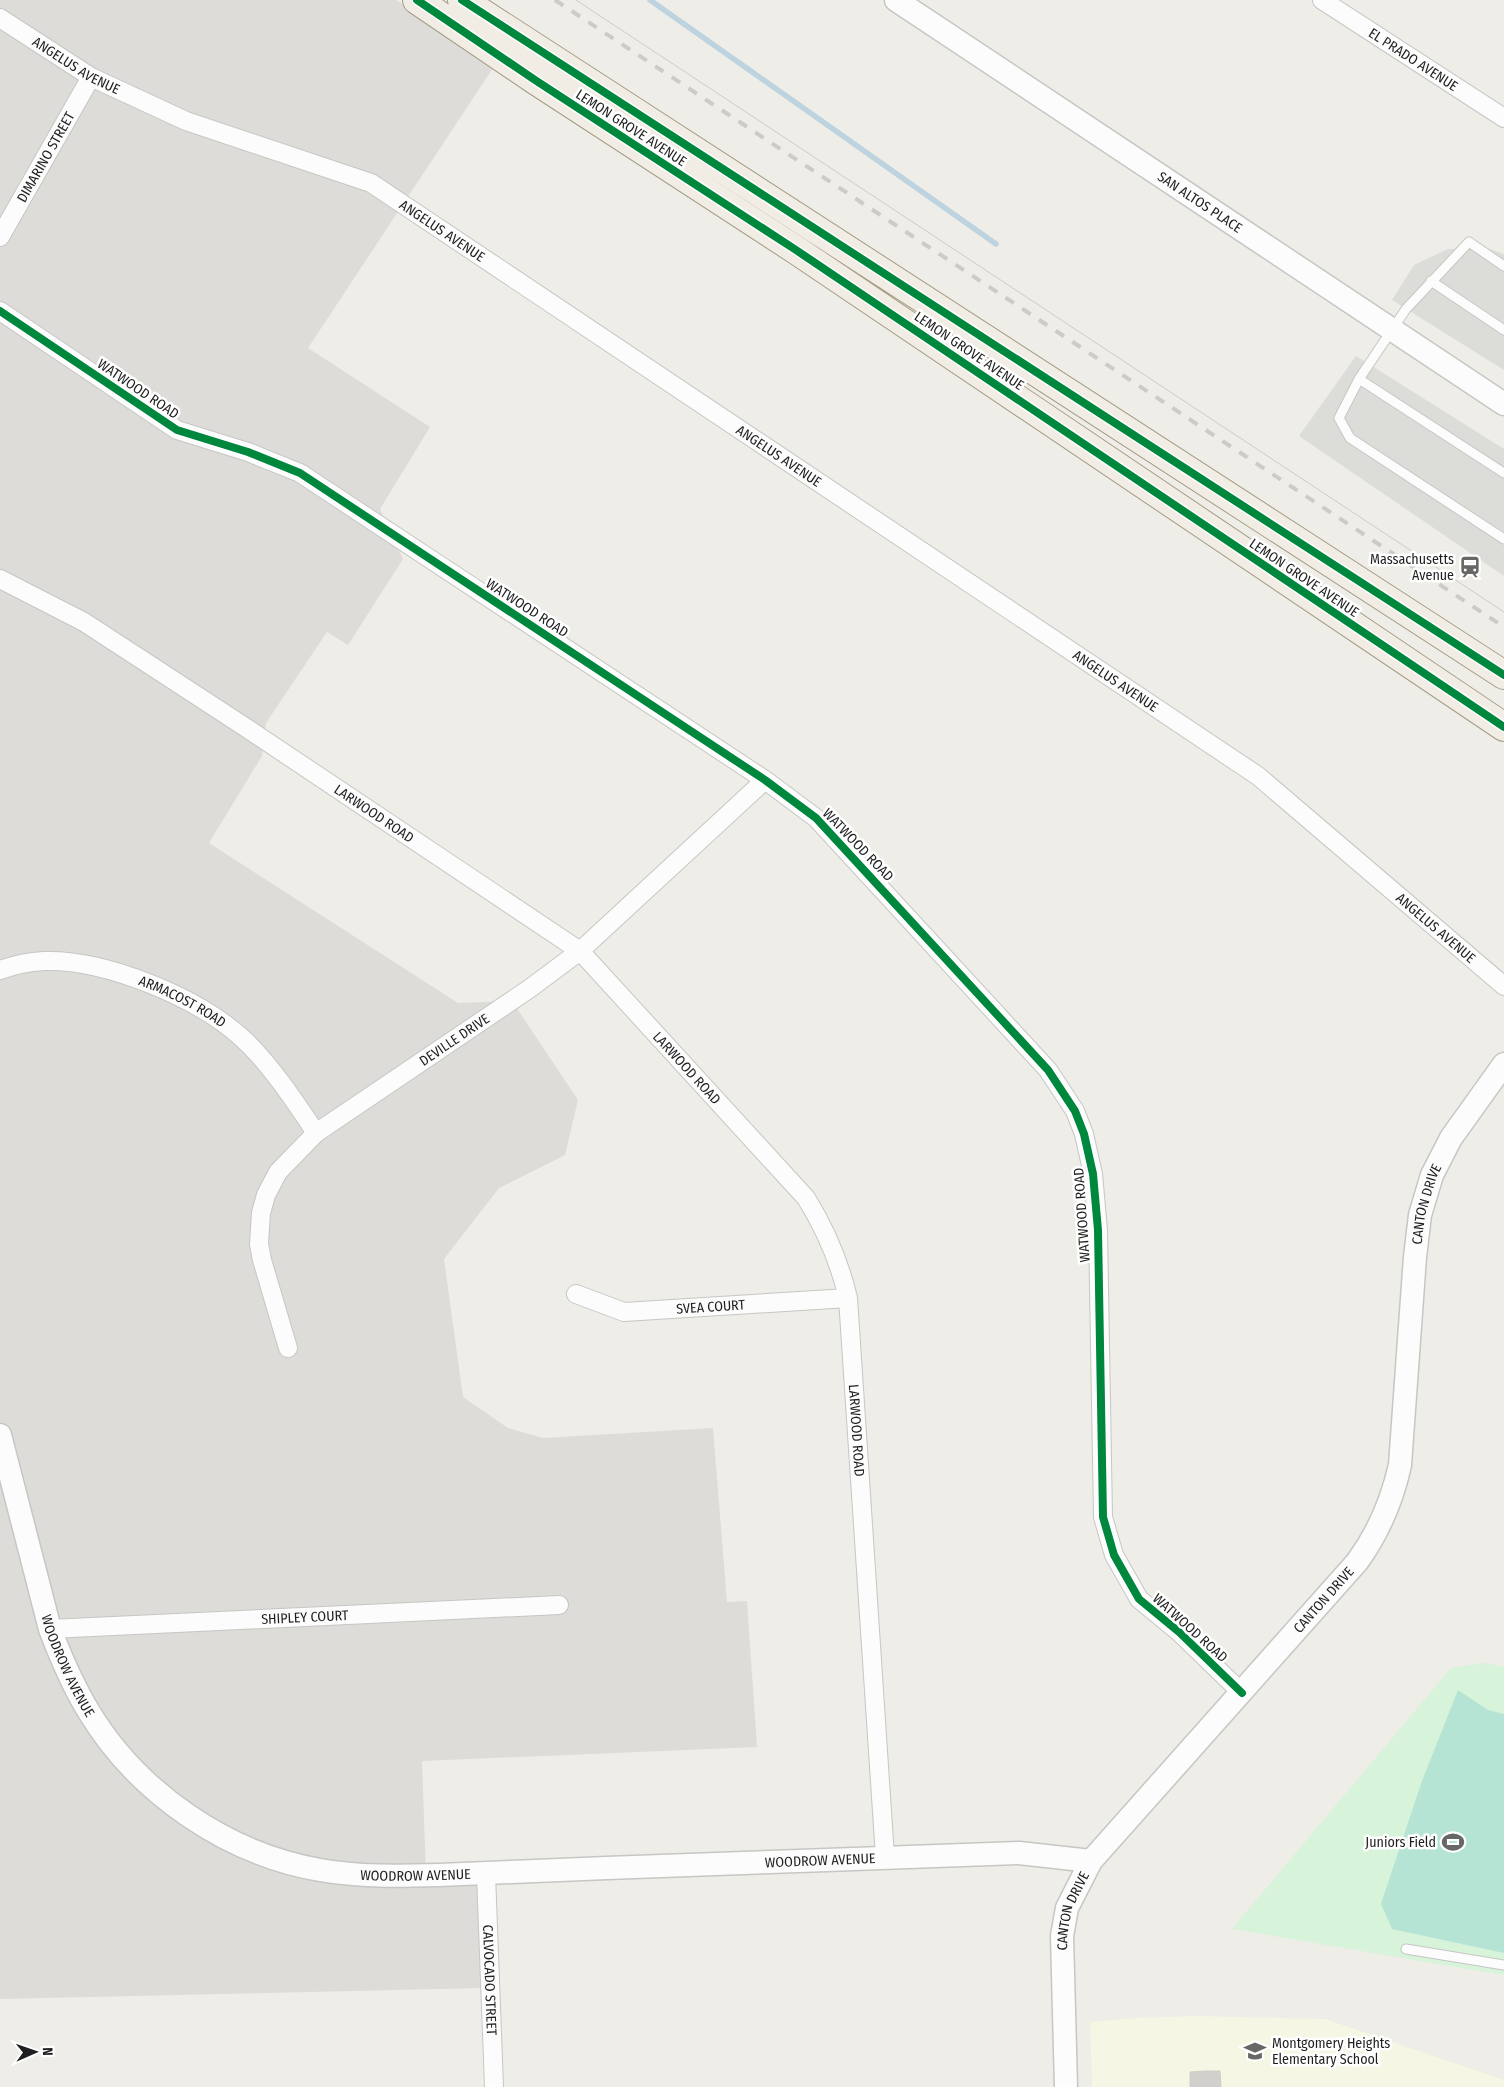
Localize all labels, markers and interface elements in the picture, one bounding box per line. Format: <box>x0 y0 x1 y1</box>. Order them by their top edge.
street label: EL PRADO AVENUE <box>1366 24 1462 95</box>
street label: ANGELUS AVENUE <box>29 33 123 98</box>
street label: LEMON GROVE AVENUE <box>572 86 690 170</box>
street label: DIMARINO STREET <box>13 108 78 205</box>
street label: SAN ALTOS PLACE <box>1154 168 1246 236</box>
street label: ANGELUS AVENUE <box>396 196 488 265</box>
street label: LEMON GROVE AVENUE <box>911 308 1027 394</box>
street label: WATWOOD ROAD <box>94 355 182 423</box>
street label: ANGELUS AVENUE <box>733 421 825 491</box>
street label: LEMON GROVE AVENUE <box>1246 535 1362 621</box>
place label: Massachusetts Avenue <box>1370 551 1454 584</box>
station icon: Massachusetts Avenue <box>1457 554 1483 580</box>
street label: WATWOOD ROAD <box>483 575 571 641</box>
street label: ANGELUS AVENUE <box>1070 646 1162 716</box>
street label: LARWOOD ROAD <box>331 781 417 846</box>
street label: WATWOOD ROAD <box>819 805 897 885</box>
street label: ANGELUS AVENUE <box>1393 889 1479 967</box>
street label: ARMACOST ROAD <box>137 972 229 1031</box>
street label: DEVILLE DRIVE <box>416 1010 493 1069</box>
street label: LARWOOD ROAD <box>649 1028 724 1108</box>
street label: CANTON DRIVE <box>1408 1161 1445 1245</box>
street label: WATWOOD ROAD <box>1070 1167 1094 1263</box>
street label: SVEA COURT <box>676 1296 746 1317</box>
street label: LARWOOD ROAD <box>845 1384 868 1477</box>
street label: CANTON DRIVE <box>1290 1563 1358 1636</box>
street label: WATWOOD ROAD <box>1149 1590 1231 1666</box>
street label: SHIPLEY COURT <box>261 1606 349 1628</box>
street label: WOODROW AVENUE <box>38 1613 99 1720</box>
sports icon: Juniors Field <box>1440 1829 1466 1855</box>
place label: Juniors Field <box>1365 1834 1436 1851</box>
street label: WOODROW AVENUE <box>765 1850 876 1871</box>
street label: WOODROW AVENUE <box>360 1865 471 1884</box>
street label: CANTON DRIVE <box>1053 1868 1093 1951</box>
street label: CALVOCADO STREET <box>479 1924 501 2036</box>
north arrow <box>10 2027 60 2077</box>
place label: Montgomery Heights Elementary School <box>1272 2035 1390 2068</box>
school or university icon: Montgomery Heights Elementary School <box>1242 2038 1268 2064</box>
text: N <box>39 2047 56 2056</box>

